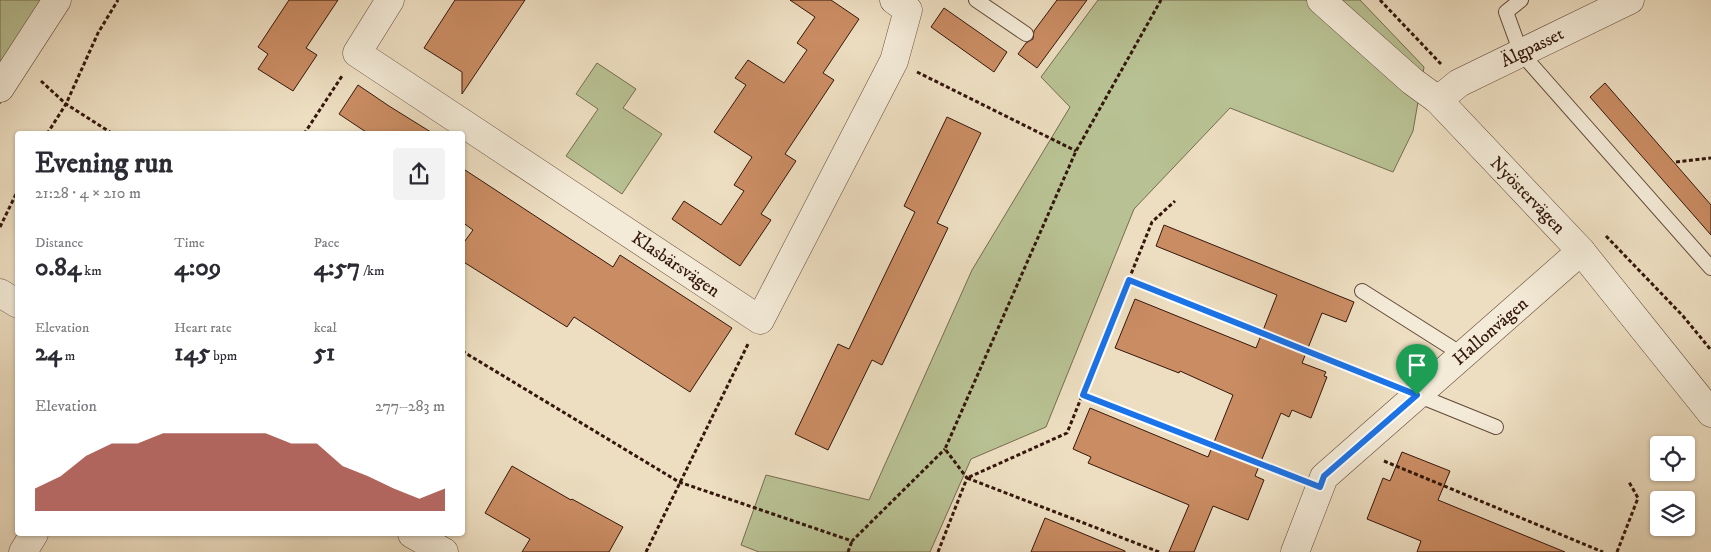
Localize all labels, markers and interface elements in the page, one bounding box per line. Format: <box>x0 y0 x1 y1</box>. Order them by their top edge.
street label: Älgpasset <box>1497 23 1568 73</box>
text: Evening run <box>35 146 173 181</box>
button: share <box>393 148 445 200</box>
street label: Nyöstervägen <box>1485 152 1570 239</box>
text: 21:28 · 4 × 210 m <box>35 183 141 203</box>
street label: Klasbärsvägen <box>627 227 724 303</box>
text: Distance <box>35 234 83 252</box>
text: Time <box>174 234 205 252</box>
text: Pace <box>314 234 340 252</box>
text: 0.84 <box>35 252 81 283</box>
text: 4:09 <box>174 252 221 283</box>
text: 4:57 <box>314 252 360 283</box>
text: km <box>81 262 102 280</box>
text: /km <box>360 262 384 280</box>
street label: Hallonvägen <box>1448 293 1533 370</box>
text: Elevation <box>35 319 89 337</box>
text: Heart rate <box>174 319 232 337</box>
text: kcal <box>314 319 337 337</box>
text: 24 <box>35 337 62 368</box>
text: 145 <box>174 337 210 368</box>
text: 51 <box>314 337 335 368</box>
pin <box>1396 344 1438 395</box>
text: m <box>62 347 75 365</box>
text: bpm <box>210 347 237 365</box>
icon: arrive <box>1403 351 1431 379</box>
text: Elevation <box>35 396 97 416</box>
text: 277–283 m <box>375 396 445 416</box>
map controls <box>1650 436 1695 536</box>
button: locate <box>1650 436 1695 481</box>
button: layers <box>1650 491 1695 536</box>

